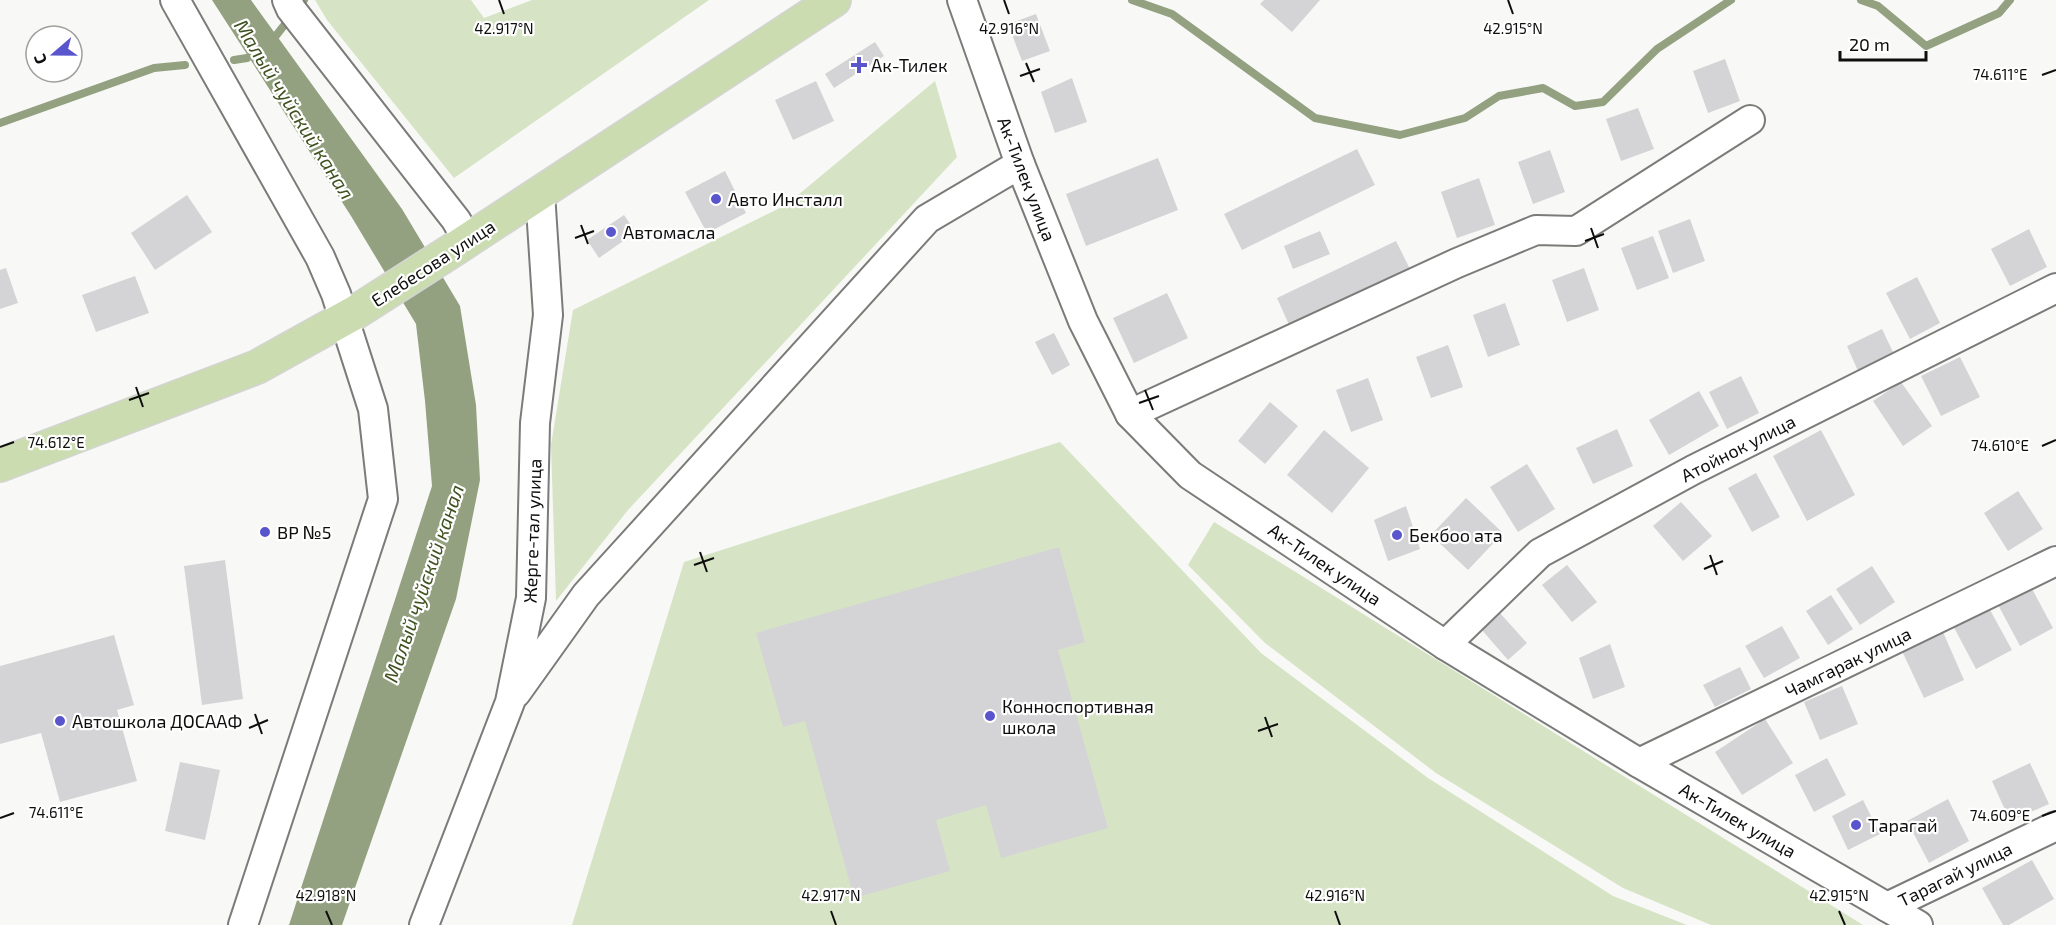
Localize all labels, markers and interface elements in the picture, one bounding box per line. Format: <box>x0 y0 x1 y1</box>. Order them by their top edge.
water label: Малый чуйский канал <box>230 15 360 203</box>
text: 42.917°N <box>474 19 534 37</box>
text: 42.916°N <box>979 19 1039 37</box>
text: 42.915°N <box>1483 19 1543 37</box>
north arrow <box>24 24 84 84</box>
scale bar <box>1840 24 1926 62</box>
text: 20 m <box>1849 33 1890 55</box>
text: С <box>29 52 50 67</box>
place label: Ак-Тилек <box>871 54 948 76</box>
marker: Ак-Тилек <box>852 58 866 72</box>
text: 74.611°E <box>1973 65 2027 83</box>
street label: Ак-Тилек улица <box>993 114 1061 244</box>
place label: Авто Инсталл <box>728 188 843 210</box>
marker: Авто Инсталл <box>709 192 723 206</box>
street label: Елебесова улица <box>367 215 499 311</box>
place label: Автомасла <box>623 221 715 243</box>
marker: Автомасла <box>604 225 618 239</box>
street label: Атойнок улица <box>1677 410 1799 486</box>
text: 74.612°E <box>27 433 85 451</box>
text: 74.610°E <box>1971 436 2029 454</box>
street label: Жерге-тал улица <box>518 458 546 604</box>
water label: Малый чуйский канал <box>378 481 468 685</box>
street label: Ак-Тилек улица <box>1265 518 1385 610</box>
place label: BP №5 <box>277 521 331 543</box>
place label: Бекбоо ата <box>1409 524 1503 546</box>
marker: BP №5 <box>258 525 272 539</box>
marker: Бекбоо ата <box>1390 528 1404 542</box>
street label: Чамгарак улица <box>1781 622 1915 702</box>
place label: Конноспортивная школа <box>1002 695 1154 738</box>
marker: Конноспортивная школа <box>983 709 997 723</box>
place label: Автошкола ДОСААФ <box>72 710 242 732</box>
marker: Автошкола ДОСААФ <box>53 714 67 728</box>
street label: Ак-Тилек улица <box>1676 778 1800 862</box>
text: 74.611°E <box>29 803 83 821</box>
text: 74.609°E <box>1970 806 2030 824</box>
place label: Тарагай <box>1868 814 1938 836</box>
marker: Тарагай <box>1849 818 1863 832</box>
street label: Тарагай улица <box>1894 837 2016 911</box>
text: 42.918°N <box>296 886 356 904</box>
text: 42.917°N <box>801 886 861 904</box>
text: 42.916°N <box>1305 886 1365 904</box>
text: 42.915°N <box>1809 886 1869 904</box>

